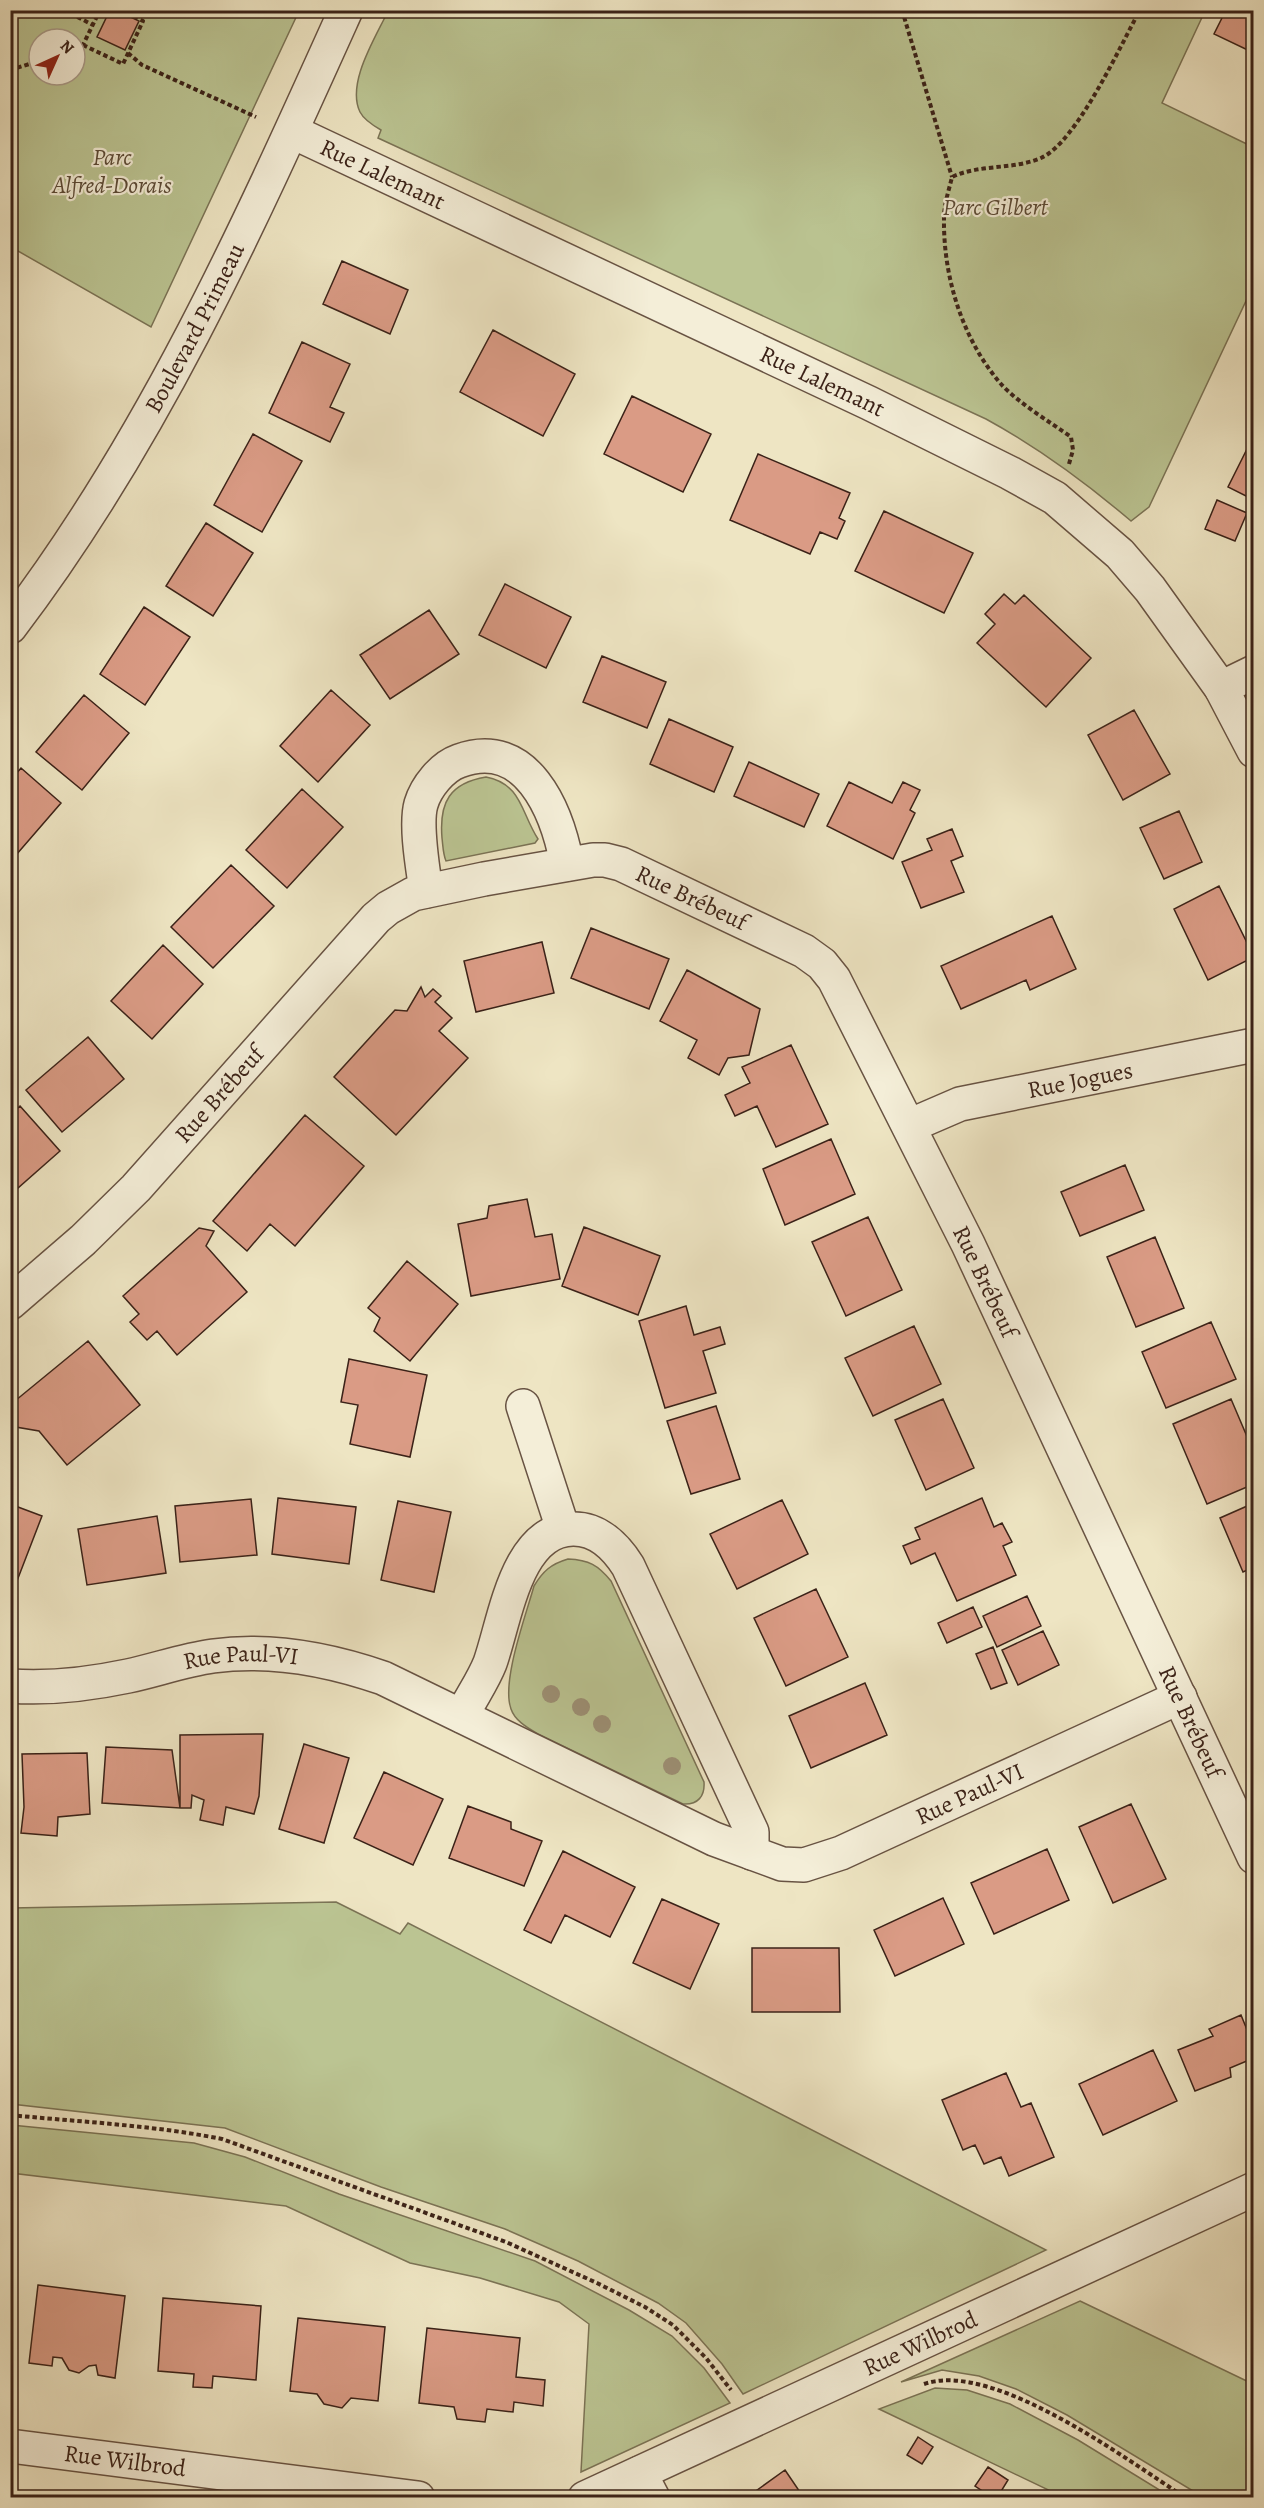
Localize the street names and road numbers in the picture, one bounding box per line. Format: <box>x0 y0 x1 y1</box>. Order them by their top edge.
street label: Rue Lalemant <box>315 131 450 217</box>
street label: Boulevard Primeau <box>137 238 252 419</box>
street label: Rue Lalemant <box>755 338 890 424</box>
street label: Rue Brébeuf <box>630 857 755 939</box>
street label: Rue Brébeuf <box>167 1036 273 1150</box>
street label: Rue Jogues <box>1025 1054 1136 1106</box>
street label: Rue Brébeuf <box>945 1220 1027 1345</box>
street label: Rue Paul-VI <box>180 1637 301 1677</box>
street label: Rue Brébeuf <box>1151 1660 1232 1786</box>
street label: Rue Paul-VI <box>910 1755 1029 1833</box>
street label: Rue Wilbrod <box>858 2303 982 2383</box>
street label: Rue Wilbrod <box>62 2437 188 2484</box>

